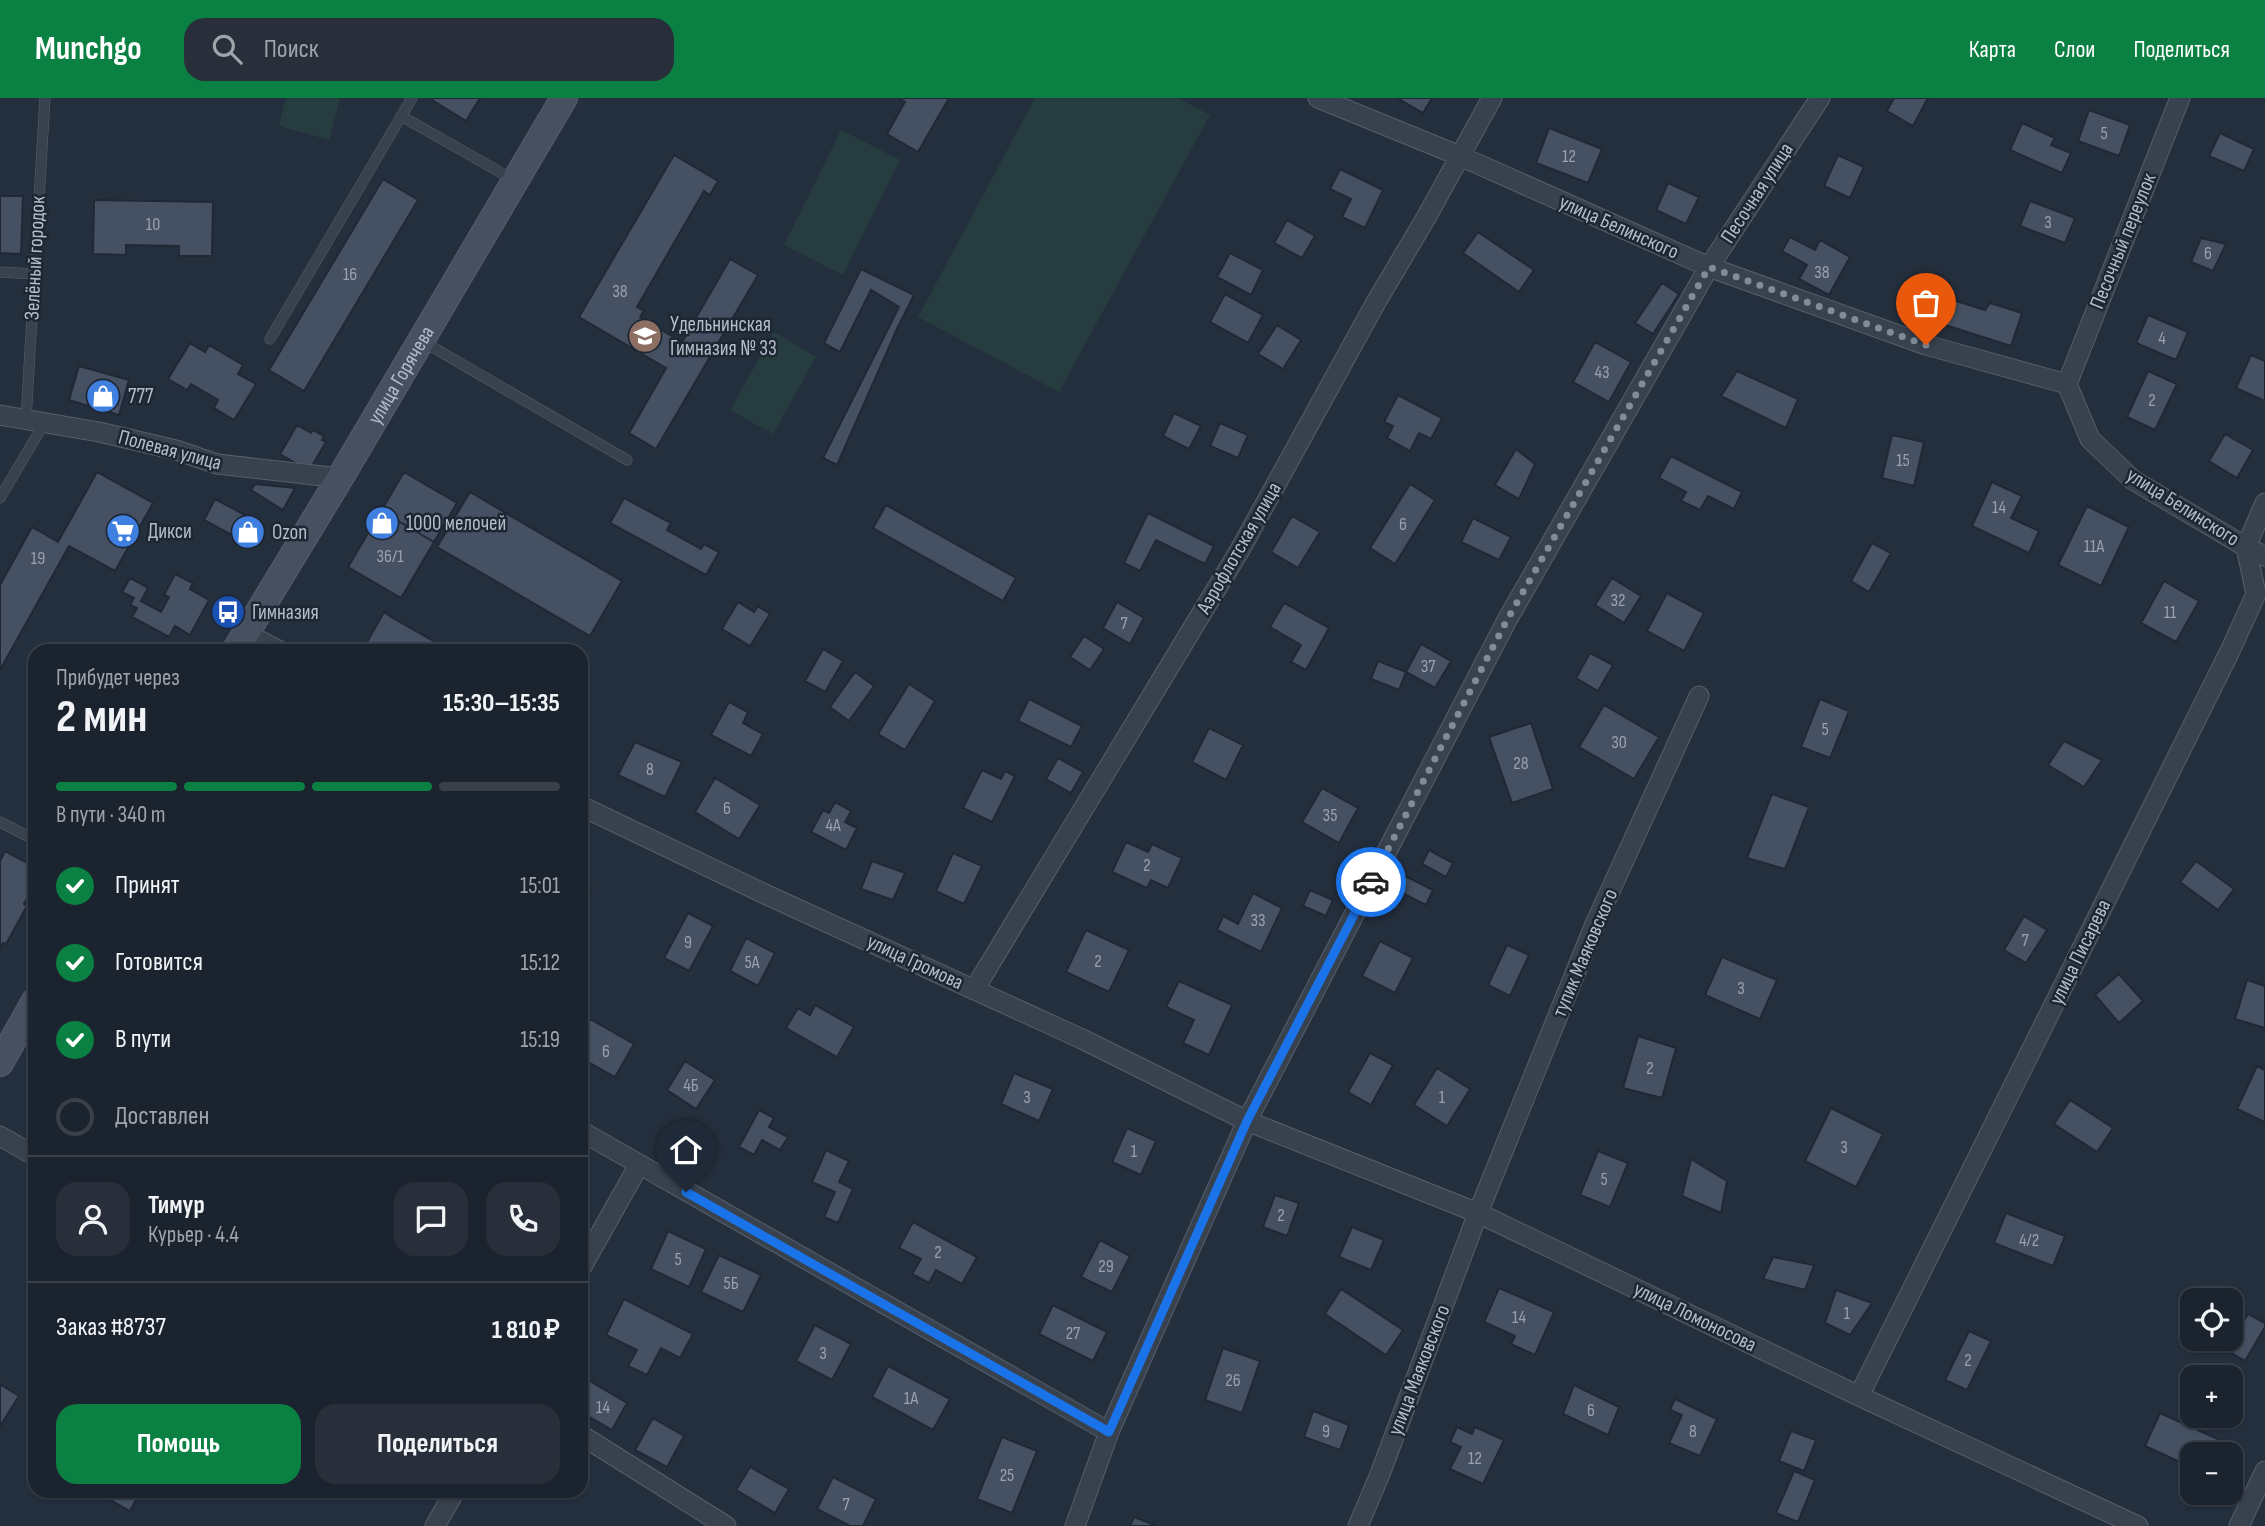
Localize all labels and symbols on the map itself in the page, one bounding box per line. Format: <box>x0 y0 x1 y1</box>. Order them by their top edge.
house number: 5 <box>2100 123 2108 144</box>
street label: Песочная улица <box>1715 138 1799 248</box>
house number: 12 <box>1562 146 1576 167</box>
street label: Песочный переулок <box>2084 169 2162 312</box>
street label: улица Белинского <box>1555 189 1683 265</box>
street label: Зелёный городок <box>19 195 51 321</box>
house number: 3 <box>2044 212 2052 233</box>
house number: 10 <box>146 214 160 235</box>
house number: 6 <box>2204 243 2212 264</box>
house number: 38 <box>1814 262 1830 283</box>
house number: 16 <box>343 264 357 285</box>
pin <box>1896 273 1956 345</box>
house number: 38 <box>612 281 628 302</box>
place label: Удельнинская Гимназия № 33 <box>670 312 777 361</box>
school or university icon: Удельнинская Гимназия № 33 <box>626 317 664 355</box>
street label: улица Горячева <box>362 321 439 429</box>
house number: 4 <box>2158 328 2166 349</box>
house number: 43 <box>1594 362 1610 383</box>
shop icon: 777 <box>84 377 122 415</box>
place label: 777 <box>128 384 154 409</box>
house number: 2 <box>2148 390 2156 411</box>
street label: Полевая улица <box>116 424 224 476</box>
house number: 15 <box>1896 450 1910 471</box>
street label: улица Белинского <box>2122 462 2244 552</box>
street label: Аэрофлотская улица <box>1191 478 1287 619</box>
house number: 14 <box>1992 497 2006 518</box>
shop icon: 1000 мелочей <box>363 504 401 542</box>
place label: 1000 мелочей <box>406 511 506 536</box>
supermarket icon: Дикси <box>104 512 142 550</box>
shop icon: Ozon <box>229 513 267 551</box>
house number: 6 <box>1399 514 1407 535</box>
place label: Дикси <box>148 519 192 544</box>
place label: Ozon <box>272 520 307 545</box>
house number: 11А <box>2084 536 2105 557</box>
house number: 36/1 <box>377 546 404 567</box>
house number: 19 <box>31 548 45 569</box>
house number: 32 <box>1611 590 1625 611</box>
bus stop icon: Гимназия <box>209 593 247 631</box>
place label: Гимназия <box>252 600 319 625</box>
house number: 11 <box>2164 602 2177 623</box>
house number: 7 <box>1120 613 1128 634</box>
house number: 37 <box>1421 656 1436 677</box>
house number: 5 <box>1821 719 1829 740</box>
house number: 30 <box>1611 732 1627 753</box>
house number: 28 <box>1513 753 1529 774</box>
house number: 8 <box>646 759 654 780</box>
house number: 6 <box>723 798 731 819</box>
house number: 35 <box>1323 805 1337 826</box>
house number: 4А <box>825 815 841 836</box>
courier <box>1336 847 1406 917</box>
house number: 2 <box>1143 855 1151 876</box>
street label: тупик Маяковского <box>1547 885 1623 1021</box>
street label: улица Писарева <box>2044 895 2116 1009</box>
house number: 33 <box>1250 910 1266 931</box>
street label: улица Громова <box>863 929 967 995</box>
house number: 7 <box>2021 930 2029 951</box>
house number: 9 <box>684 932 692 953</box>
house number: 2 <box>1094 951 1102 972</box>
house number: 5А <box>745 952 760 973</box>
house number: 3 <box>1737 978 1745 999</box>
house number: 6 <box>602 1041 610 1062</box>
house number: 2 <box>1646 1058 1654 1079</box>
house number: 4Б <box>683 1075 699 1096</box>
house number: 3 <box>1023 1087 1031 1108</box>
house number: 1 <box>1439 1087 1446 1108</box>
pin <box>656 1120 716 1192</box>
house number: 3 <box>1840 1137 1848 1158</box>
house number: 1 <box>1131 1141 1138 1162</box>
house number: 5 <box>1600 1169 1608 1190</box>
house number: 2 <box>1277 1205 1285 1226</box>
house number: 4/2 <box>2019 1230 2039 1251</box>
house number: 2 <box>934 1242 942 1263</box>
house number: 5 <box>674 1249 682 1270</box>
house number: 29 <box>1098 1256 1114 1277</box>
house number: 5Б <box>723 1273 739 1294</box>
street label: улица Ломоносова <box>1630 1277 1760 1357</box>
street label: улица Маяковского <box>1383 1301 1455 1439</box>
house number: 1 <box>1844 1303 1851 1324</box>
house number: 14 <box>1512 1307 1526 1328</box>
house number: 27 <box>1066 1323 1081 1344</box>
house number: 3 <box>819 1343 827 1364</box>
house number: 2 <box>1964 1350 1972 1371</box>
house number: 26 <box>1225 1370 1241 1391</box>
house number: 1А <box>904 1388 918 1409</box>
house number: 14 <box>596 1397 610 1418</box>
house number: 6 <box>1587 1400 1595 1421</box>
house number: 9 <box>1322 1421 1330 1442</box>
house number: 8 <box>1689 1421 1697 1442</box>
house number: 12 <box>1468 1448 1482 1469</box>
house number: 25 <box>1000 1465 1014 1486</box>
house number: 7 <box>842 1494 850 1515</box>

